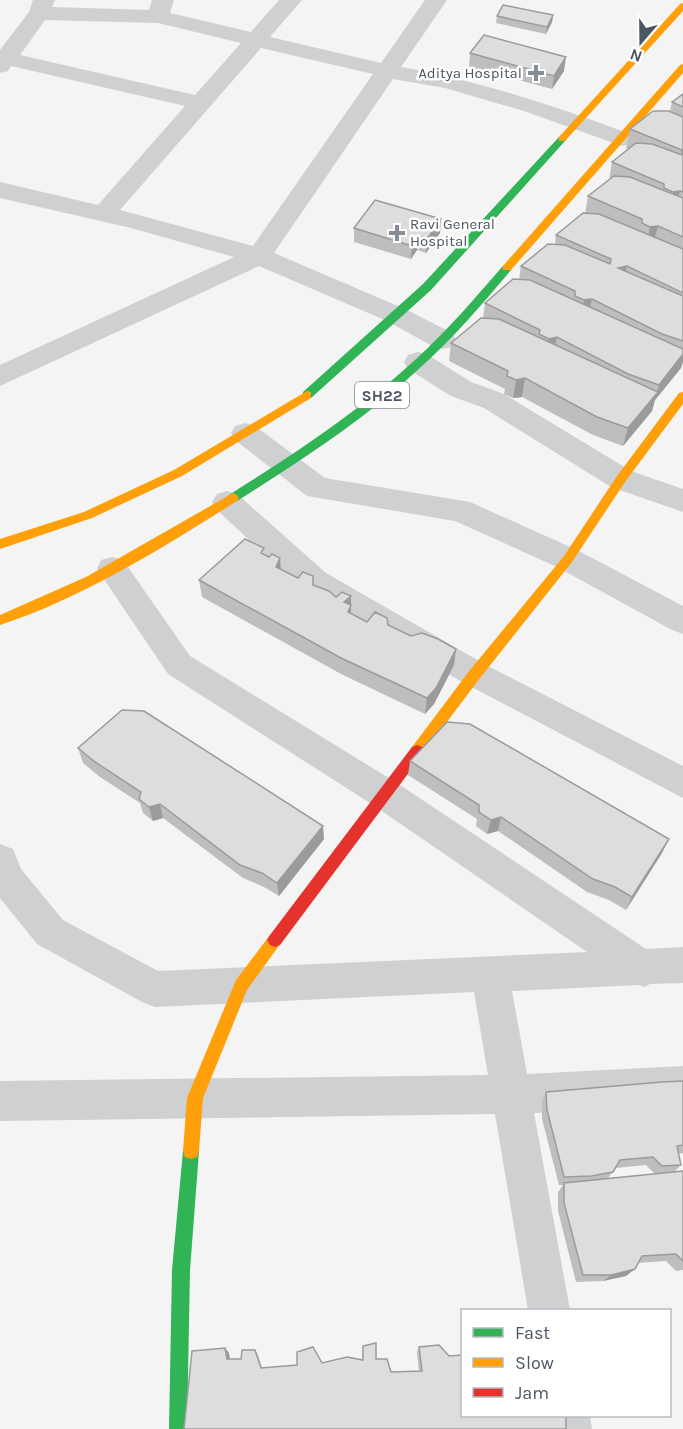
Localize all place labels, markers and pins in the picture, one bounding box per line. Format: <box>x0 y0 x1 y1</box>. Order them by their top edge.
place label: Aditya Hospital <box>418 64 522 82</box>
marker: Aditya Hospital <box>527 64 545 82</box>
place label: Ravi General Hospital <box>410 215 495 250</box>
marker: Ravi General Hospital <box>388 224 406 242</box>

